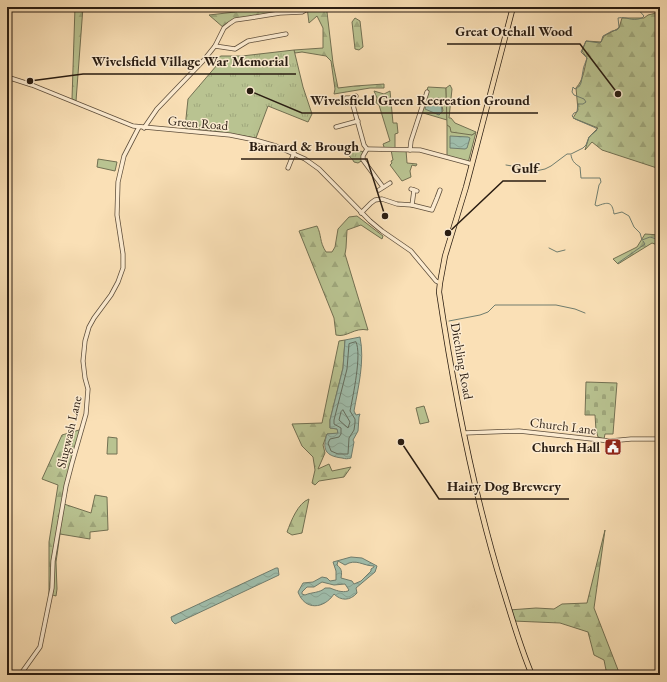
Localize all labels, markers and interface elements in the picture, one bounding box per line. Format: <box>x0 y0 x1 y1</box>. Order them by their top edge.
callout: Great Otehall Wood <box>447 18 580 44</box>
text: Great Otehall Wood <box>455 22 573 40</box>
callout: Wivelsfield Village War Memorial <box>83 48 296 74</box>
text: Wivelsfield Village War Memorial <box>92 52 288 70</box>
callout: Wivelsfield Green Recreation Ground <box>302 87 538 113</box>
text: Wivelsfield Green Recreation Ground <box>310 91 530 109</box>
street label: Green Road <box>167 112 229 134</box>
callout: Barnard & Brough <box>241 133 367 159</box>
text: Barnard & Brough <box>249 137 359 155</box>
callout: Gulf <box>503 155 546 181</box>
text: Gulf <box>512 159 540 177</box>
street label: Ditchling Road <box>447 321 477 401</box>
street label: Slugwash Lane <box>52 394 86 470</box>
street label: Church Lane <box>529 414 597 438</box>
public building icon: Church Hall <box>603 437 623 457</box>
place label: Church Hall <box>532 439 600 456</box>
callout: Hairy Dog Brewery <box>439 473 569 499</box>
text: Hairy Dog Brewery <box>447 477 561 495</box>

